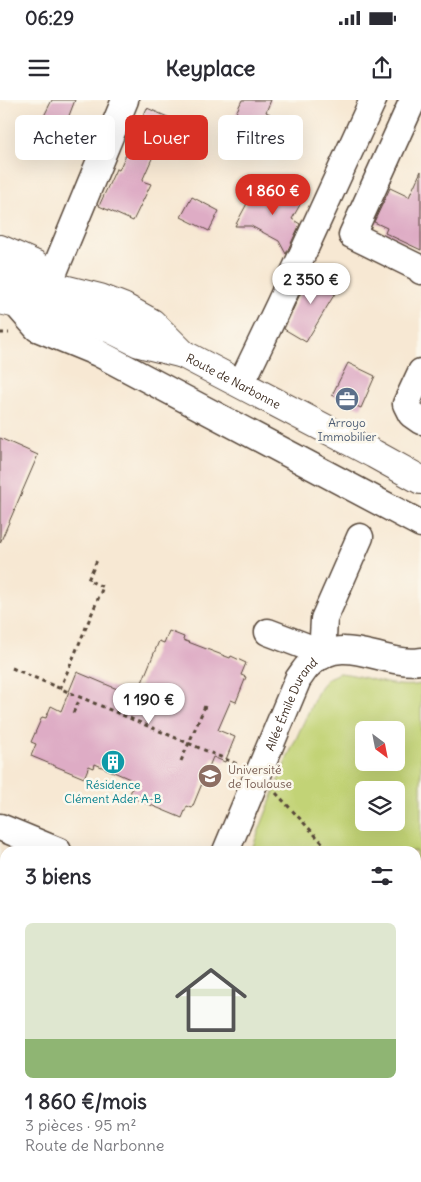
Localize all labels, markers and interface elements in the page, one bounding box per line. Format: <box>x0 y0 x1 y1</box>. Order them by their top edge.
text: 06:29 <box>25 6 74 30</box>
icon: menu <box>25 54 53 82</box>
text: Keyplace <box>166 54 255 82</box>
icon: share <box>368 54 396 82</box>
chip: Acheter <box>15 115 115 160</box>
chip: Louer <box>125 115 208 160</box>
chip: Filtres <box>218 115 303 160</box>
pin: 1 860 € <box>227 174 319 216</box>
text: 1 860 € <box>246 180 300 200</box>
pin: 2 350 € <box>265 262 357 305</box>
text: 2 350 € <box>283 269 339 289</box>
street label: Route de Narbonne <box>184 350 284 411</box>
office icon: Arroyo Immobilier <box>334 386 360 412</box>
place label: Arroyo Immobilier <box>318 415 377 444</box>
street label: Allée Émile Durand <box>261 654 320 753</box>
pin: 1 190 € <box>103 682 195 725</box>
text: 1 190 € <box>124 689 174 709</box>
north arrow <box>355 721 405 771</box>
map controls <box>355 721 405 831</box>
building icon: Résidence Clément Ader A-B <box>100 749 126 775</box>
place label: Université de Toulouse <box>228 762 292 791</box>
school or university icon: Université de Toulouse <box>197 763 223 789</box>
place label: Résidence Clément Ader A-B <box>64 777 162 806</box>
button: layers <box>355 781 405 831</box>
icon: filters <box>368 862 396 890</box>
text: 3 biens <box>25 863 91 890</box>
icon: home <box>166 955 256 1045</box>
text: 1 860 €/mois <box>25 1088 147 1115</box>
text: 3 pièces · 95 m² <box>25 1115 136 1135</box>
text: Route de Narbonne <box>25 1135 164 1155</box>

